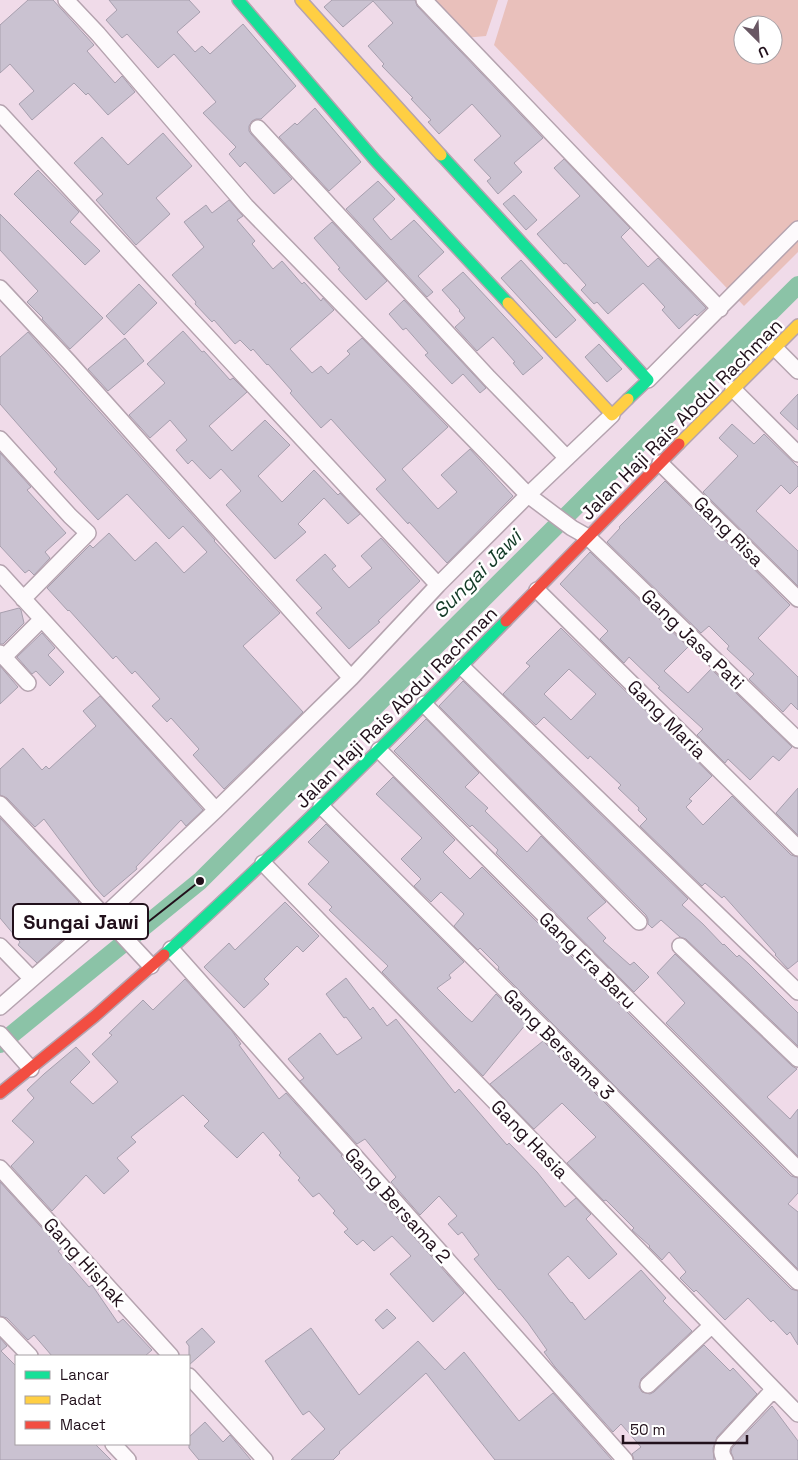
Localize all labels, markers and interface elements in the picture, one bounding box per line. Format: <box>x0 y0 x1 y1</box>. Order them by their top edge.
north arrow <box>733 15 783 65</box>
text: U <box>755 42 771 62</box>
street label: Jalan Haji Rais Abdul Rachman <box>575 313 788 526</box>
street label: Gang Risa <box>688 491 769 572</box>
water label: Sungai Jawi <box>427 523 528 624</box>
street label: Gang Jasa Pati <box>636 584 750 695</box>
street label: Jalan Haji Rais Abdul Rachman <box>290 601 503 814</box>
street label: Gang Maria <box>622 674 712 764</box>
callout: Sungai Jawi <box>13 904 148 939</box>
street label: Gang Era Baru <box>534 906 642 1014</box>
text: Sungai Jawi <box>23 909 139 935</box>
street label: Gang Bersama 3 <box>498 983 620 1105</box>
street label: Gang Hasia <box>486 1094 574 1184</box>
street label: Gang Bersama 2 <box>339 1142 456 1268</box>
street label: Gang Hishak <box>38 1212 131 1312</box>
legend <box>15 1355 190 1445</box>
text: Lancar <box>60 1365 110 1384</box>
text: Padat <box>60 1390 102 1409</box>
scale bar <box>623 1412 747 1444</box>
text: Macet <box>60 1415 106 1434</box>
text: 50 m <box>630 1420 665 1439</box>

